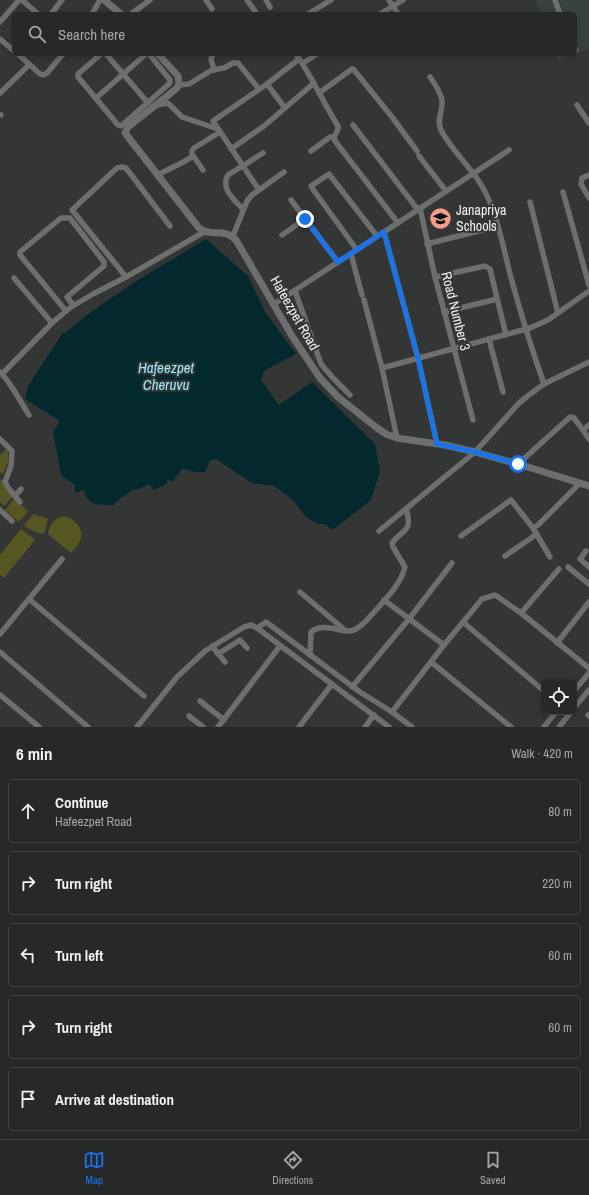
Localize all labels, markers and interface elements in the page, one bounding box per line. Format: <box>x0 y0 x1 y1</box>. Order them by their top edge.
search box <box>12 12 577 56</box>
icon: search <box>26 23 48 45</box>
text: Search here <box>58 24 125 45</box>
place label: Janapriya Schools <box>456 201 507 235</box>
school or university icon: Janapriya Schools <box>428 205 454 231</box>
route end <box>296 210 314 228</box>
street label: Road Number 3 <box>437 270 475 352</box>
street label: Hafeezpet Road <box>266 273 324 353</box>
water label: Hafeezpet Cheruvu <box>138 357 195 395</box>
route start <box>509 455 527 473</box>
map controls <box>541 679 577 715</box>
button: locate <box>541 679 577 715</box>
text: 6 min <box>16 742 52 765</box>
text: Walk · 420 m <box>511 745 573 762</box>
text: Continue <box>55 792 108 813</box>
icon: ahead <box>17 800 39 822</box>
text: 80 m <box>548 803 572 820</box>
text: Hafeezpet Road <box>55 813 132 830</box>
icon: right <box>17 872 39 894</box>
text: Turn right <box>55 873 112 894</box>
text: 220 m <box>542 875 572 892</box>
icon: left <box>17 944 39 966</box>
text: Turn left <box>55 945 103 966</box>
text: 60 m <box>548 947 572 964</box>
icon: right <box>17 1016 39 1038</box>
text: Turn right <box>55 1017 112 1038</box>
text: 60 m <box>548 1019 572 1036</box>
icon: arrive <box>17 1088 39 1110</box>
text: Arrive at destination <box>55 1089 174 1110</box>
tab: Map <box>83 1149 105 1187</box>
tab: Directions <box>272 1149 313 1187</box>
tab: Saved <box>480 1149 506 1187</box>

